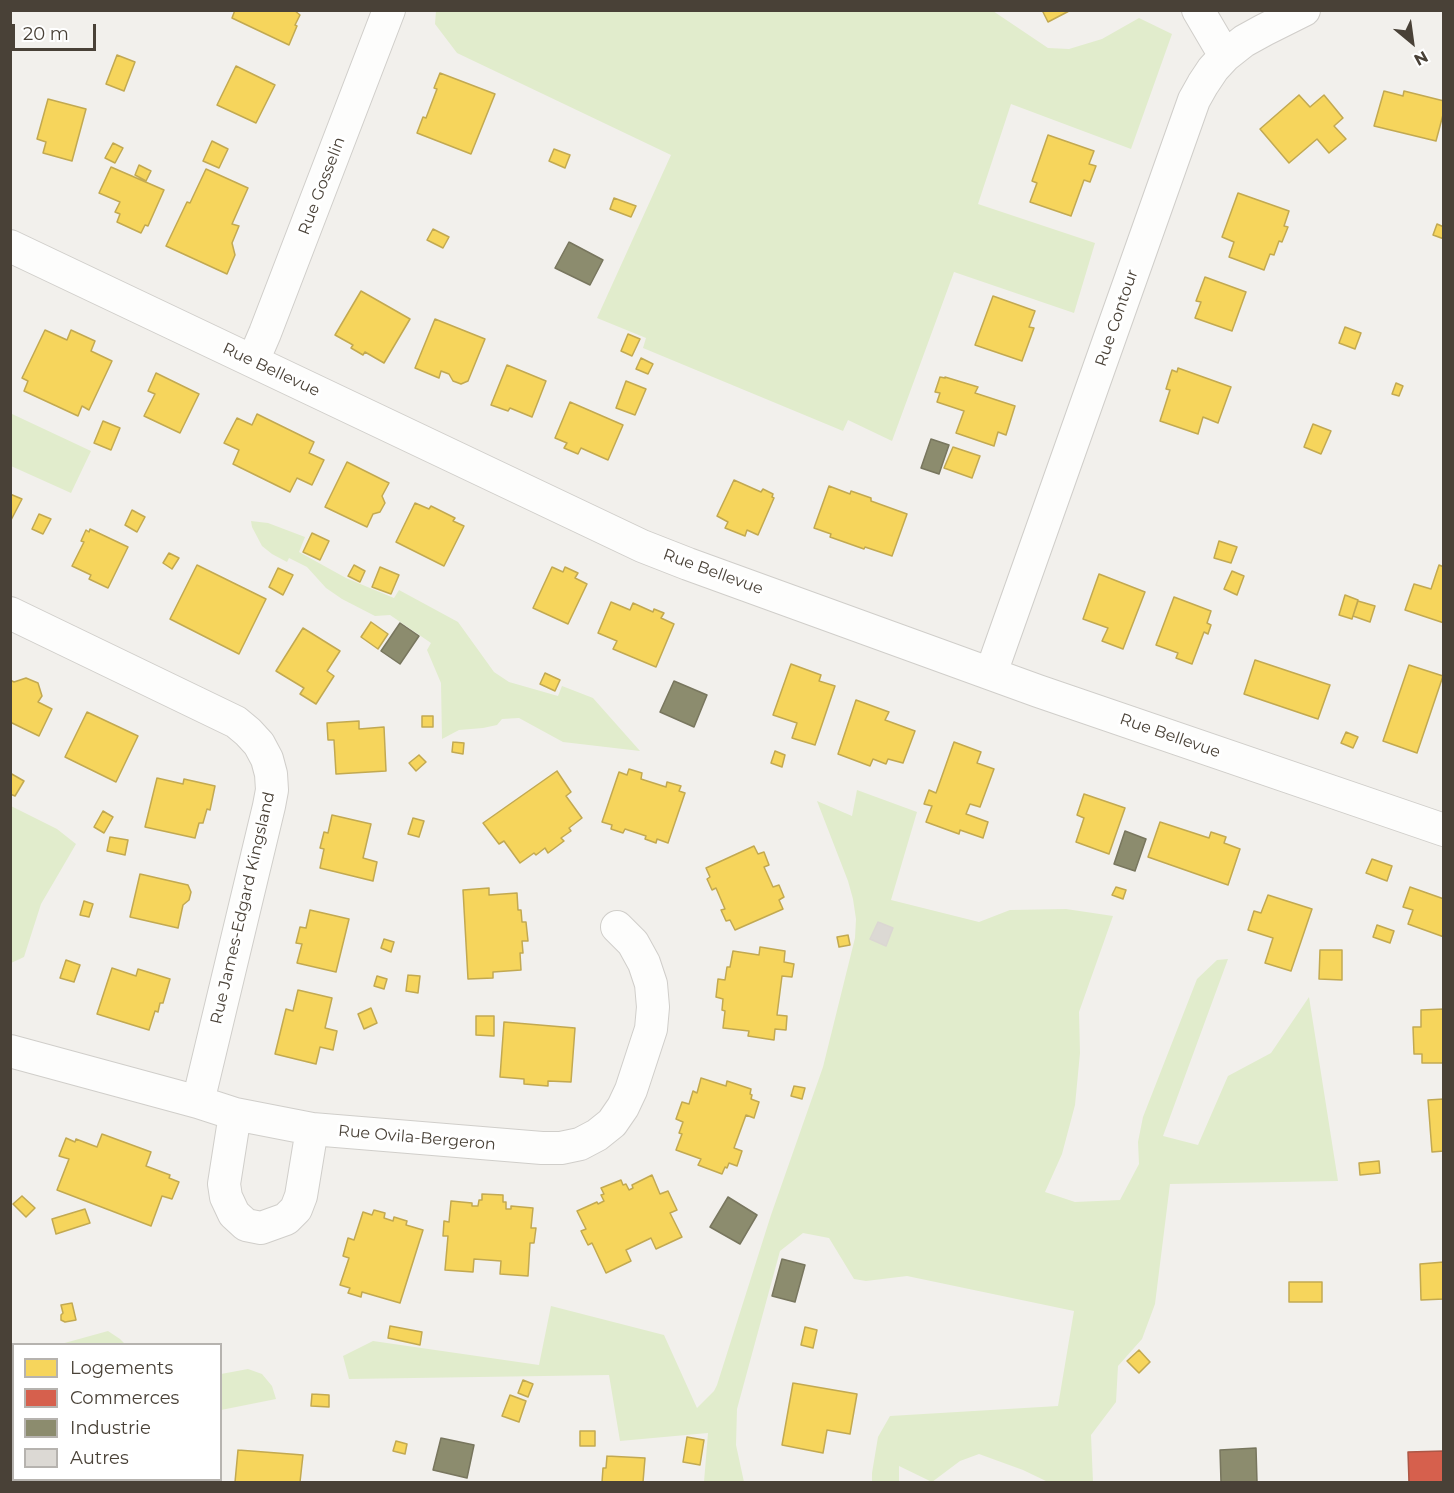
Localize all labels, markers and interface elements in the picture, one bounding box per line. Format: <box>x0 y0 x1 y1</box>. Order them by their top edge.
scale bar <box>15 12 99 50</box>
north arrow <box>1382 12 1442 72</box>
text: 20 m <box>23 23 69 45</box>
text: N <box>1411 47 1431 70</box>
street label: Rue Gosselin <box>295 134 349 238</box>
street label: Rue Contour <box>1091 267 1143 369</box>
street label: Rue Bellevue <box>219 339 323 401</box>
street label: Rue Bellevue <box>660 545 766 599</box>
street label: Rue Bellevue <box>1117 710 1223 762</box>
street label: Rue James-Edgard Kingsland <box>207 790 279 1026</box>
street label: Rue Ovila-Bergeron <box>337 1122 497 1154</box>
legend <box>12 1343 222 1481</box>
text: Logements <box>70 1357 173 1379</box>
text: Commerces <box>70 1387 179 1409</box>
text: Industrie <box>70 1417 151 1439</box>
text: Autres <box>70 1447 129 1469</box>

